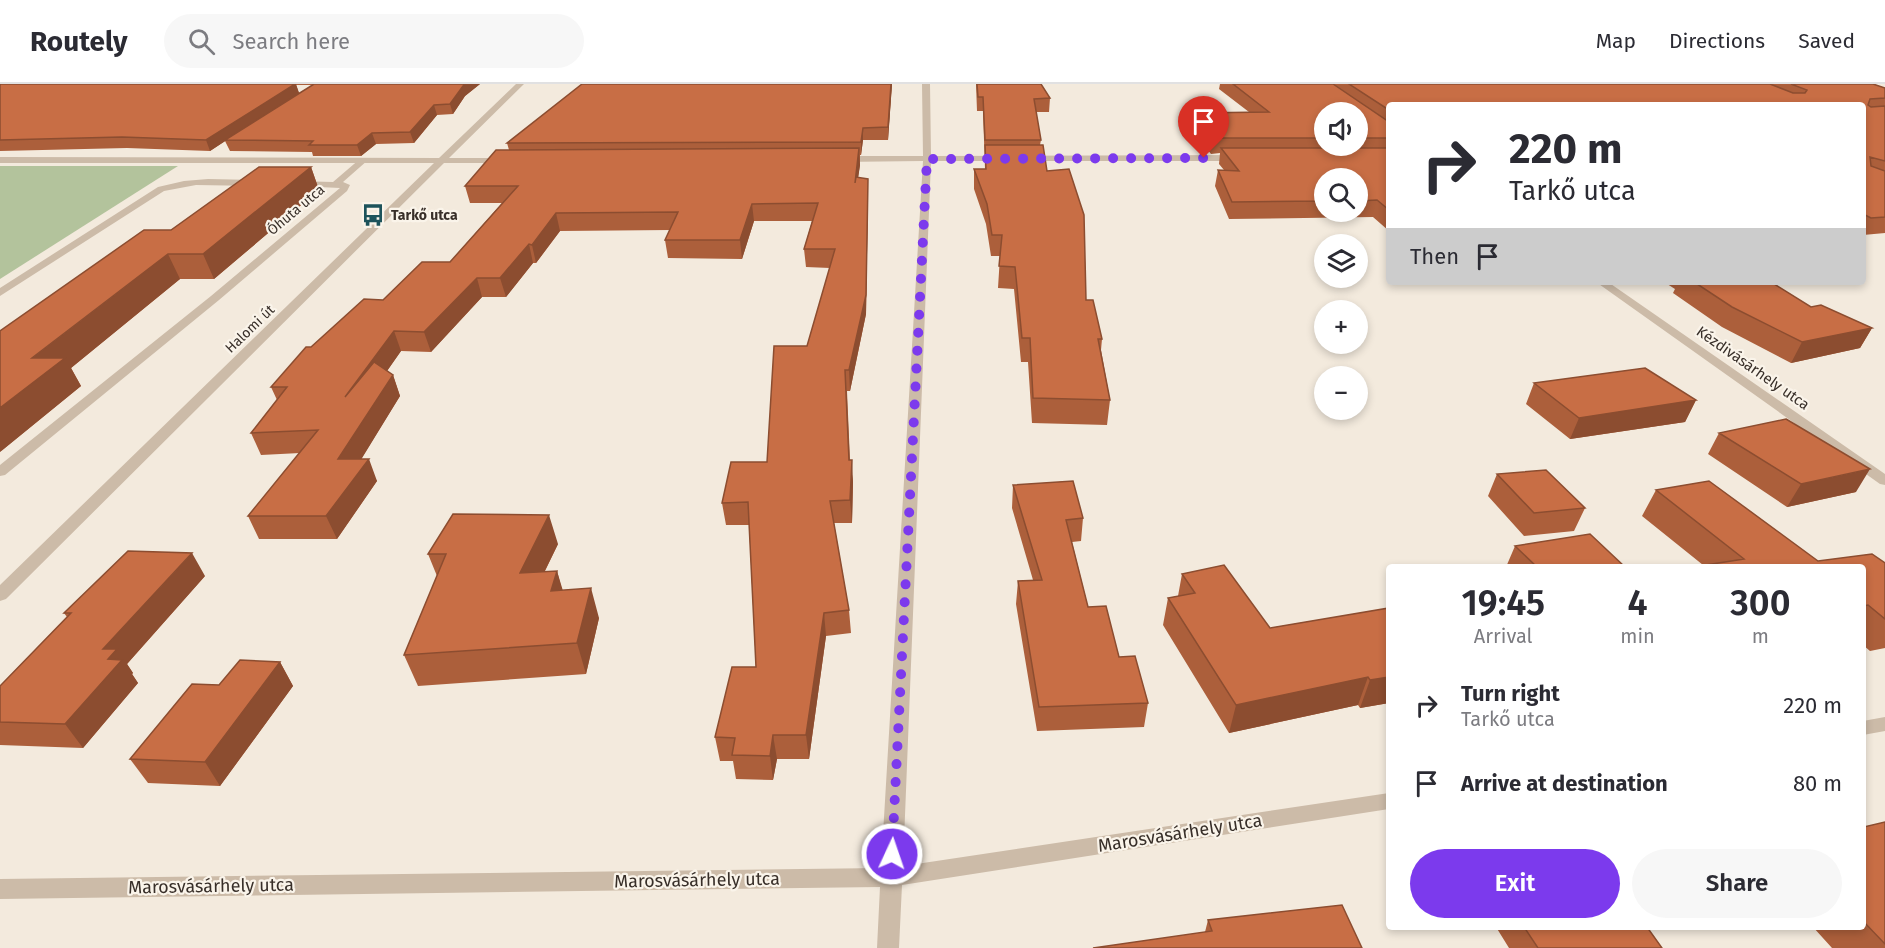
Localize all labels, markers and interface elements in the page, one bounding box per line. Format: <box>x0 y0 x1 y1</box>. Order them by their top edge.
search box <box>164 14 584 68</box>
text: Routely <box>30 25 128 58</box>
icon: search <box>185 25 218 58</box>
text: Search here <box>233 28 350 55</box>
text: Map <box>1596 28 1636 54</box>
text: Directions <box>1669 28 1765 54</box>
text: Saved <box>1798 28 1855 54</box>
pin <box>1178 96 1229 158</box>
map controls <box>1314 102 1368 420</box>
button: sound <box>1314 102 1368 156</box>
icon: arrive <box>1187 105 1220 138</box>
text: 220 m <box>1509 124 1622 174</box>
icon: right <box>1410 126 1488 204</box>
button: search <box>1314 168 1368 222</box>
text: Tarkő utca <box>1509 175 1636 207</box>
street label: Óhuta utca <box>263 180 328 239</box>
bus stop icon: Tarkő utca <box>360 202 386 228</box>
place label: Tarkő utca <box>391 207 458 224</box>
button: layers <box>1314 234 1368 288</box>
icon: arrive <box>1471 240 1504 273</box>
text: Then <box>1410 243 1459 270</box>
button: + <box>1314 300 1368 354</box>
street label: Halomi út <box>222 301 279 357</box>
street label: Kézdivásárhely utca <box>1693 322 1813 414</box>
button: − <box>1314 366 1368 420</box>
text: 19:45 <box>1461 581 1545 625</box>
text: 4 <box>1628 581 1648 625</box>
text: 300 <box>1730 581 1791 625</box>
text: Arrival <box>1474 624 1532 648</box>
text: min <box>1620 624 1655 648</box>
text: m <box>1752 624 1769 648</box>
text: Turn right <box>1461 680 1560 707</box>
icon: right <box>1410 689 1443 722</box>
text: 220 m <box>1783 692 1842 719</box>
text: Tarkő utca <box>1461 707 1555 731</box>
icon: arrive <box>1410 767 1443 800</box>
text: Arrive at destination <box>1461 770 1668 797</box>
text: 80 m <box>1793 770 1842 797</box>
street label: Marosvásárhely utca <box>1096 809 1264 857</box>
position arrow <box>860 822 924 886</box>
button: Exit <box>1410 849 1620 918</box>
button: Share <box>1632 849 1842 918</box>
street label: Marosvásárhely utca <box>614 868 780 892</box>
street label: Marosvásárhely utca <box>128 874 294 898</box>

